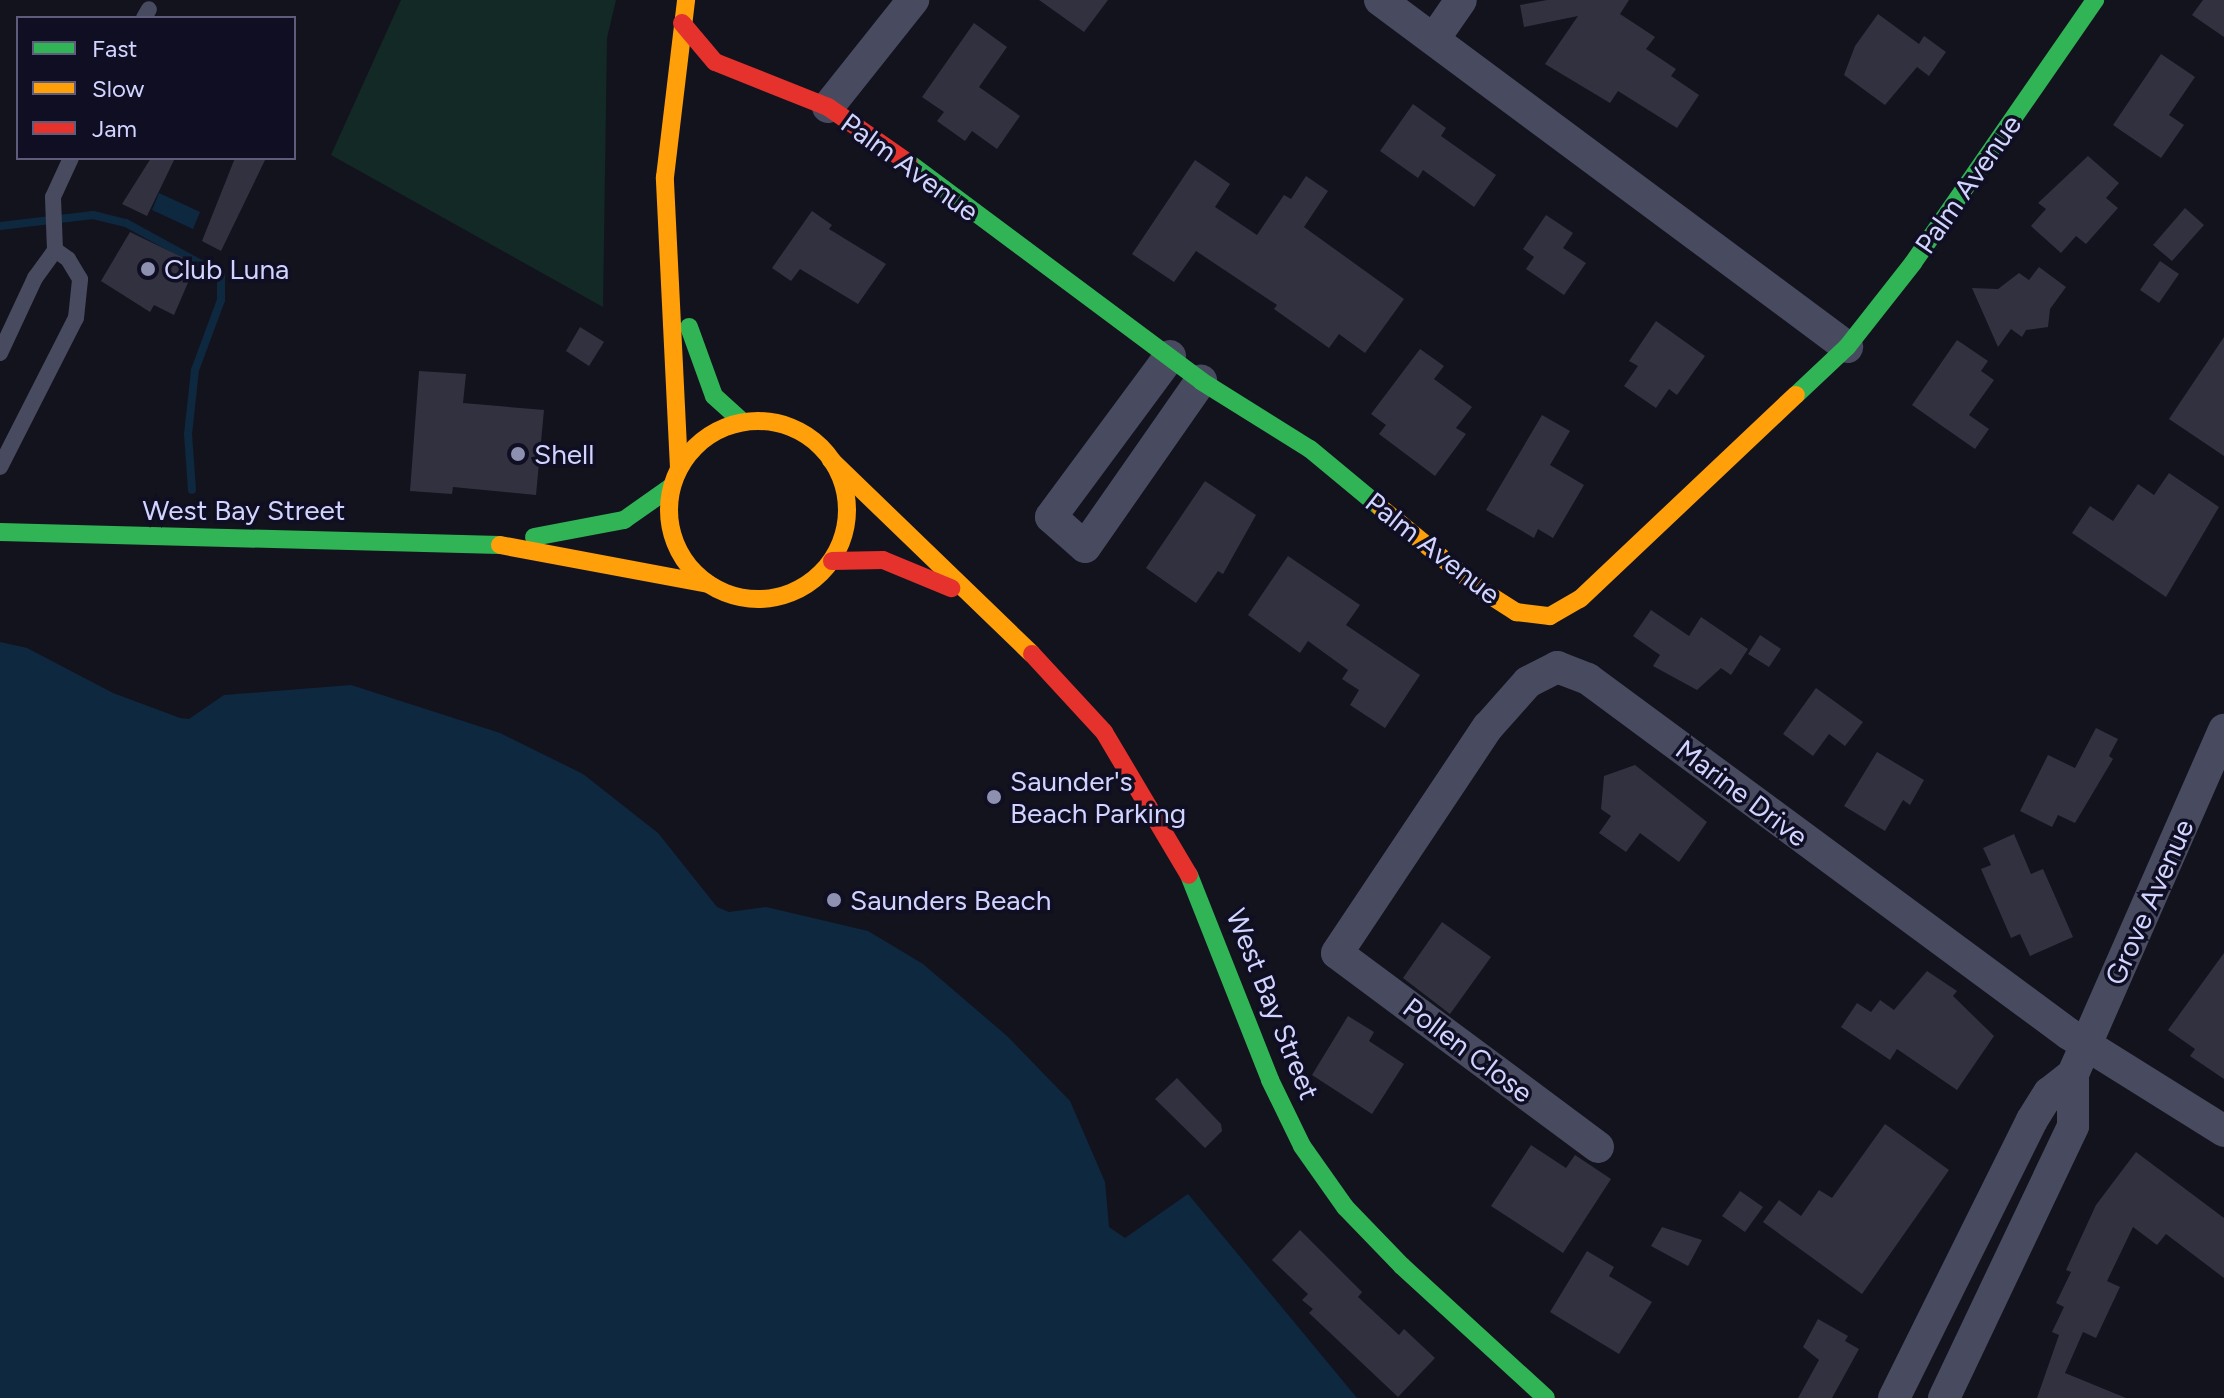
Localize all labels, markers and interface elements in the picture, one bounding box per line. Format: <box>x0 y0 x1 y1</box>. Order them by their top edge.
legend <box>16 16 296 160</box>
text: Fast <box>92 34 137 63</box>
text: Slow <box>92 74 144 103</box>
street label: Palm Avenue <box>835 106 985 228</box>
street label: Palm Avenue <box>1908 108 2028 260</box>
text: Jam <box>92 114 137 143</box>
place label: Club Luna <box>164 252 289 286</box>
marker: Club Luna <box>139 260 157 278</box>
place label: Shell <box>534 437 594 471</box>
marker: Shell <box>509 445 527 463</box>
street label: Palm Avenue <box>1359 485 1507 611</box>
street label: West Bay Street <box>143 493 345 527</box>
street label: Marine Drive <box>1669 732 1815 854</box>
place label: Saunder's Beach Parking <box>1010 764 1186 830</box>
marker: Saunder's Beach Parking <box>985 788 1003 806</box>
street label: Grove Avenue <box>2098 814 2200 990</box>
place label: Saunders Beach <box>850 883 1051 917</box>
marker: Saunders Beach <box>825 891 843 909</box>
street label: West Bay Street <box>1219 904 1327 1104</box>
street label: Pollen Close <box>1397 990 1539 1110</box>

